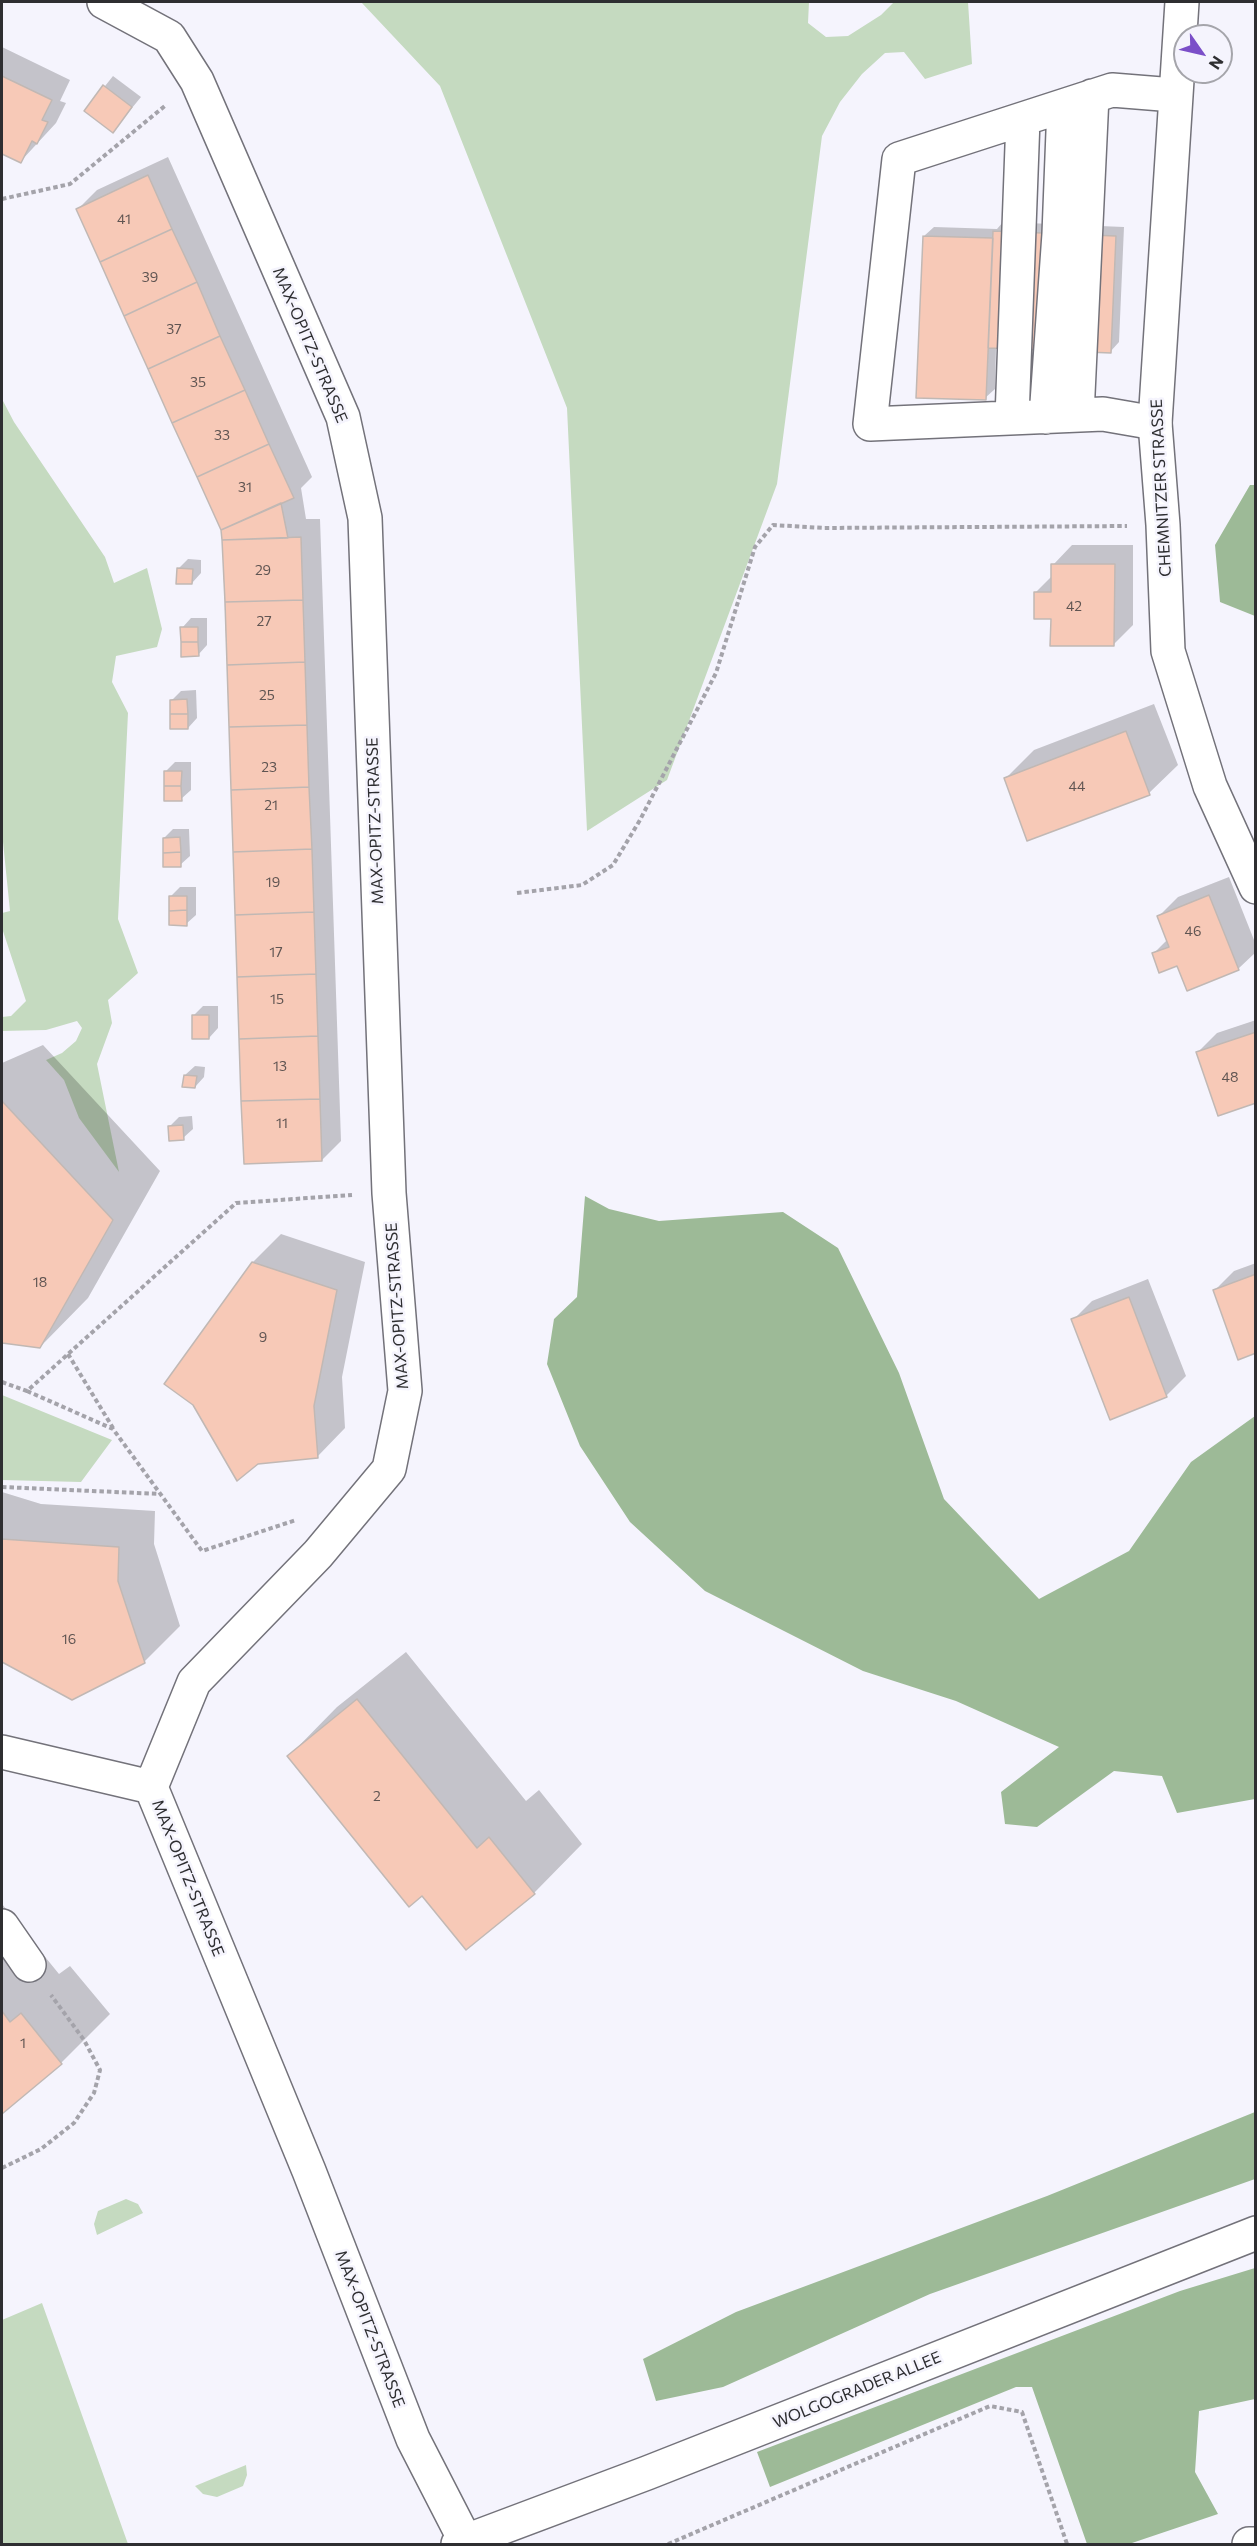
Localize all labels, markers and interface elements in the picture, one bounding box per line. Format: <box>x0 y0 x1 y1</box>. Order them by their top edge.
north arrow <box>1173 24 1233 84</box>
text: N <box>1205 53 1228 74</box>
house number: 41 <box>117 211 131 227</box>
street label: MAX-OPITZ-STRASSE <box>269 264 351 426</box>
house number: 39 <box>142 269 158 285</box>
house number: 37 <box>166 321 182 337</box>
house number: 35 <box>190 374 206 390</box>
street label: CHEMNITZER STRASSE <box>1147 399 1175 577</box>
house number: 33 <box>214 427 230 443</box>
house number: 31 <box>238 479 252 495</box>
house number: 29 <box>255 562 271 578</box>
house number: 42 <box>1066 598 1082 614</box>
house number: 27 <box>256 613 272 629</box>
house number: 25 <box>259 687 275 703</box>
street label: MAX-OPITZ-STRASSE <box>362 737 388 905</box>
house number: 23 <box>261 759 277 775</box>
house number: 44 <box>1069 778 1085 794</box>
house number: 21 <box>264 797 278 813</box>
house number: 19 <box>266 874 280 890</box>
house number: 46 <box>1185 923 1201 939</box>
house number: 17 <box>269 944 283 960</box>
house number: 15 <box>270 991 284 1007</box>
house number: 13 <box>273 1058 287 1074</box>
house number: 48 <box>1222 1069 1238 1085</box>
house number: 11 <box>276 1115 288 1131</box>
street label: MAX-OPITZ-STRASSE <box>382 1222 412 1390</box>
house number: 18 <box>33 1274 47 1290</box>
house number: 9 <box>259 1329 267 1345</box>
house number: 16 <box>62 1631 76 1647</box>
house number: 2 <box>373 1788 381 1804</box>
street label: MAX-OPITZ-STRASSE <box>148 1797 228 1959</box>
house number: 1 <box>20 2035 26 2051</box>
street label: MAX-OPITZ-STRASSE <box>331 2248 409 2410</box>
street label: WOLGOGRADER ALLEE <box>770 2347 944 2433</box>

